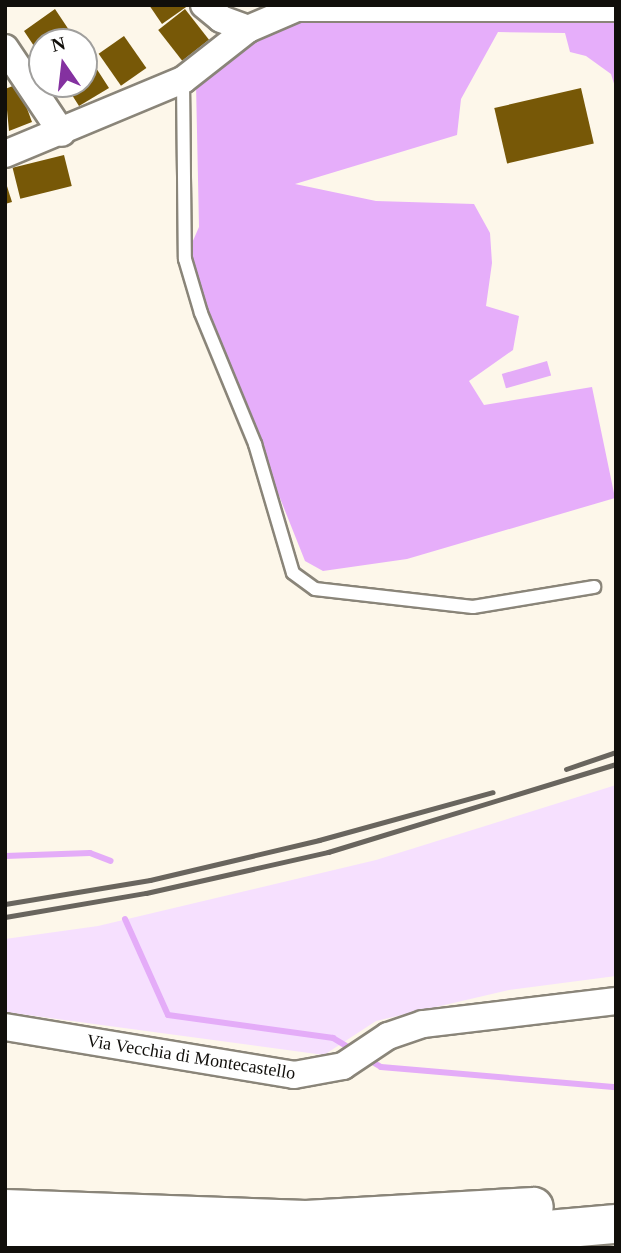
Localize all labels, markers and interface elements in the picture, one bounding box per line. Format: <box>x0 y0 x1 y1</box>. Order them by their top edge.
north arrow <box>28 28 98 98</box>
text: N <box>49 32 67 56</box>
street label: Via Vecchia di Montecastello <box>85 1030 297 1084</box>

